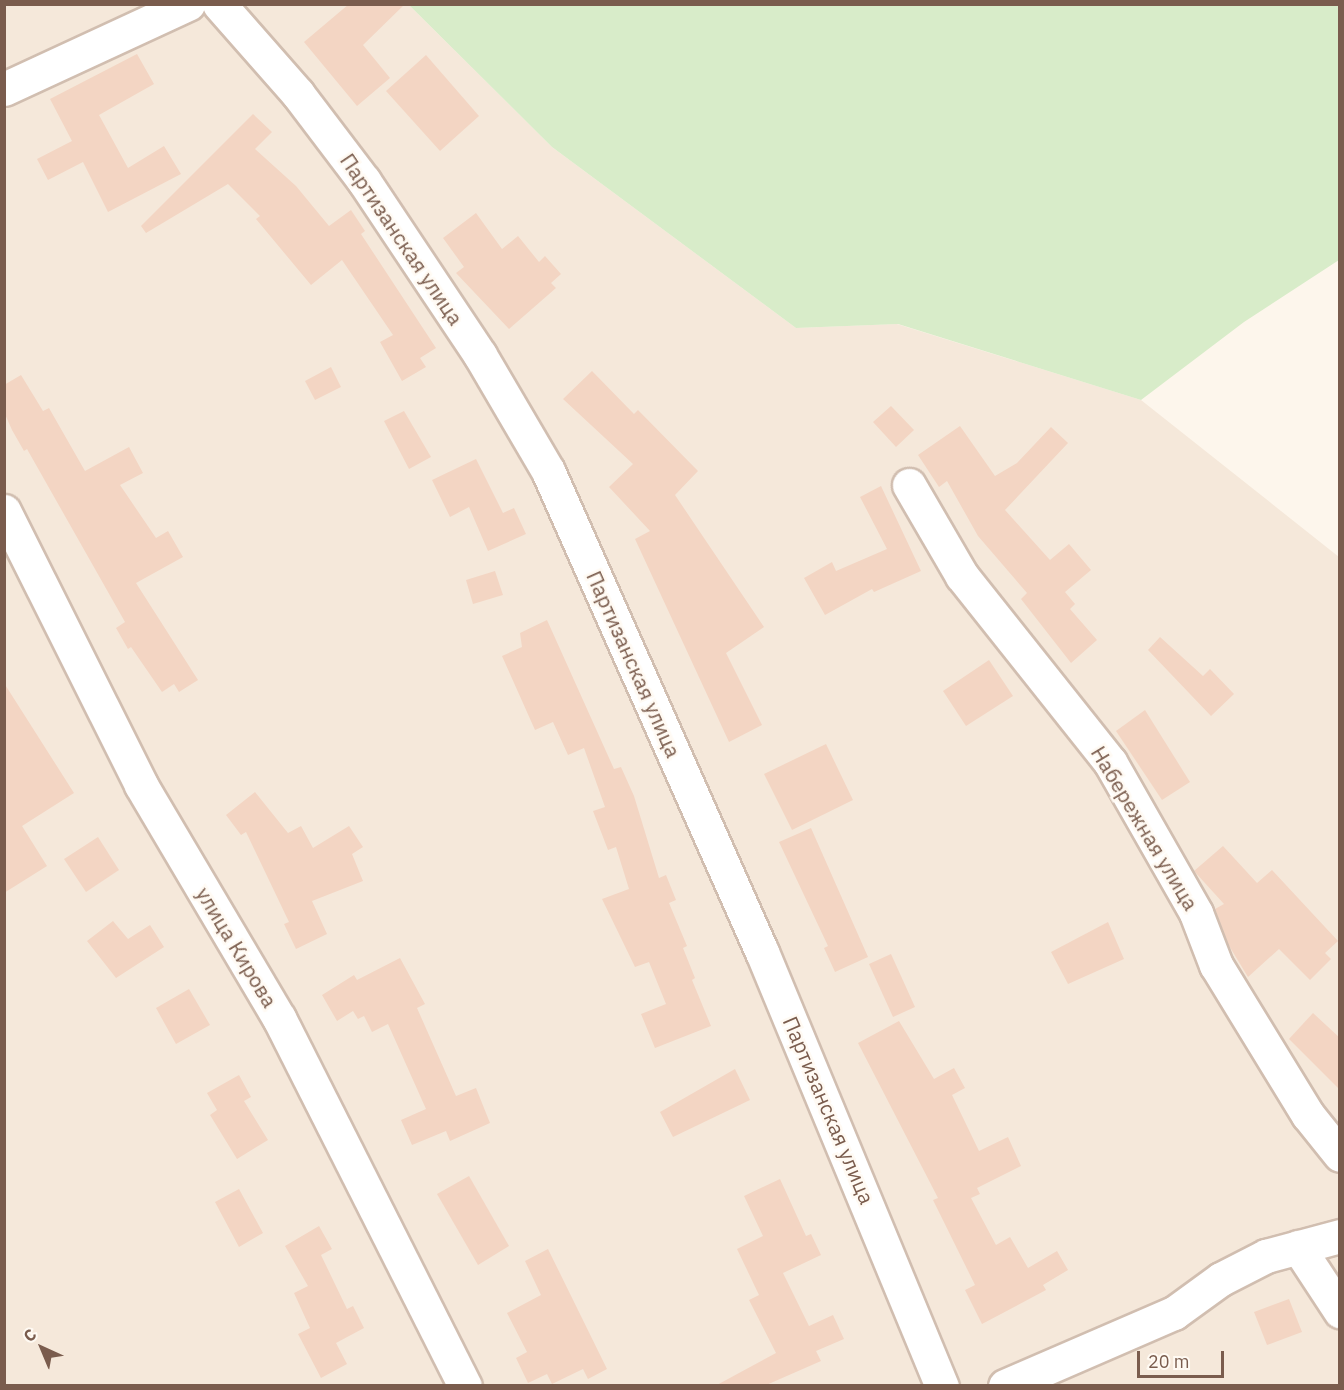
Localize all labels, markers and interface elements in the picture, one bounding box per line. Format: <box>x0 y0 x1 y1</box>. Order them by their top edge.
street label: Партизанская улица <box>335 148 469 330</box>
street label: Партизанская улица <box>582 567 686 761</box>
street label: Набережная улица <box>1086 741 1204 915</box>
street label: улица Кирова <box>191 882 283 1012</box>
street label: Партизанская улица <box>778 1012 880 1208</box>
north arrow <box>12 1318 72 1378</box>
text: С <box>19 1324 40 1346</box>
scale bar <box>1140 1339 1227 1377</box>
text: 20 m <box>1148 1350 1190 1373</box>

